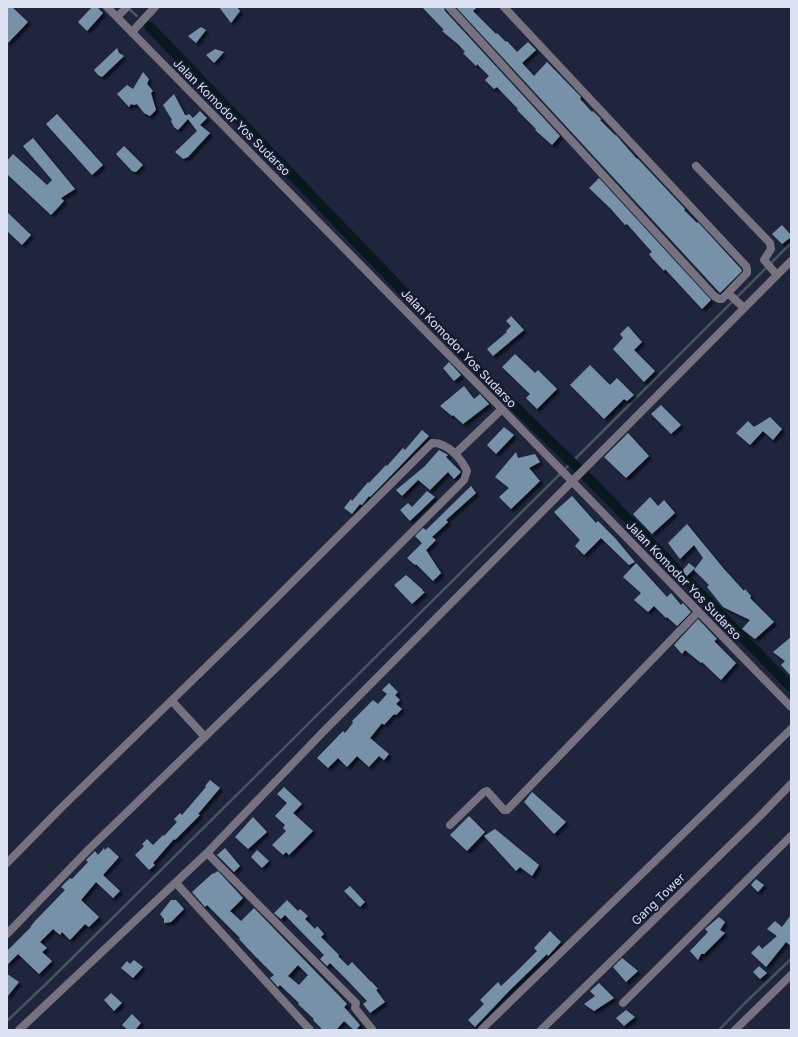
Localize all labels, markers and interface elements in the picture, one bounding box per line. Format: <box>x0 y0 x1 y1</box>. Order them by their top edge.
street label: Jalan Komodor Yos Sudarso <box>170 55 294 179</box>
street label: Jalan Komodor Yos Sudarso <box>398 285 520 411</box>
street label: Jalan Komodor Yos Sudarso <box>623 517 745 643</box>
street label: Gang Tower <box>628 870 688 928</box>

